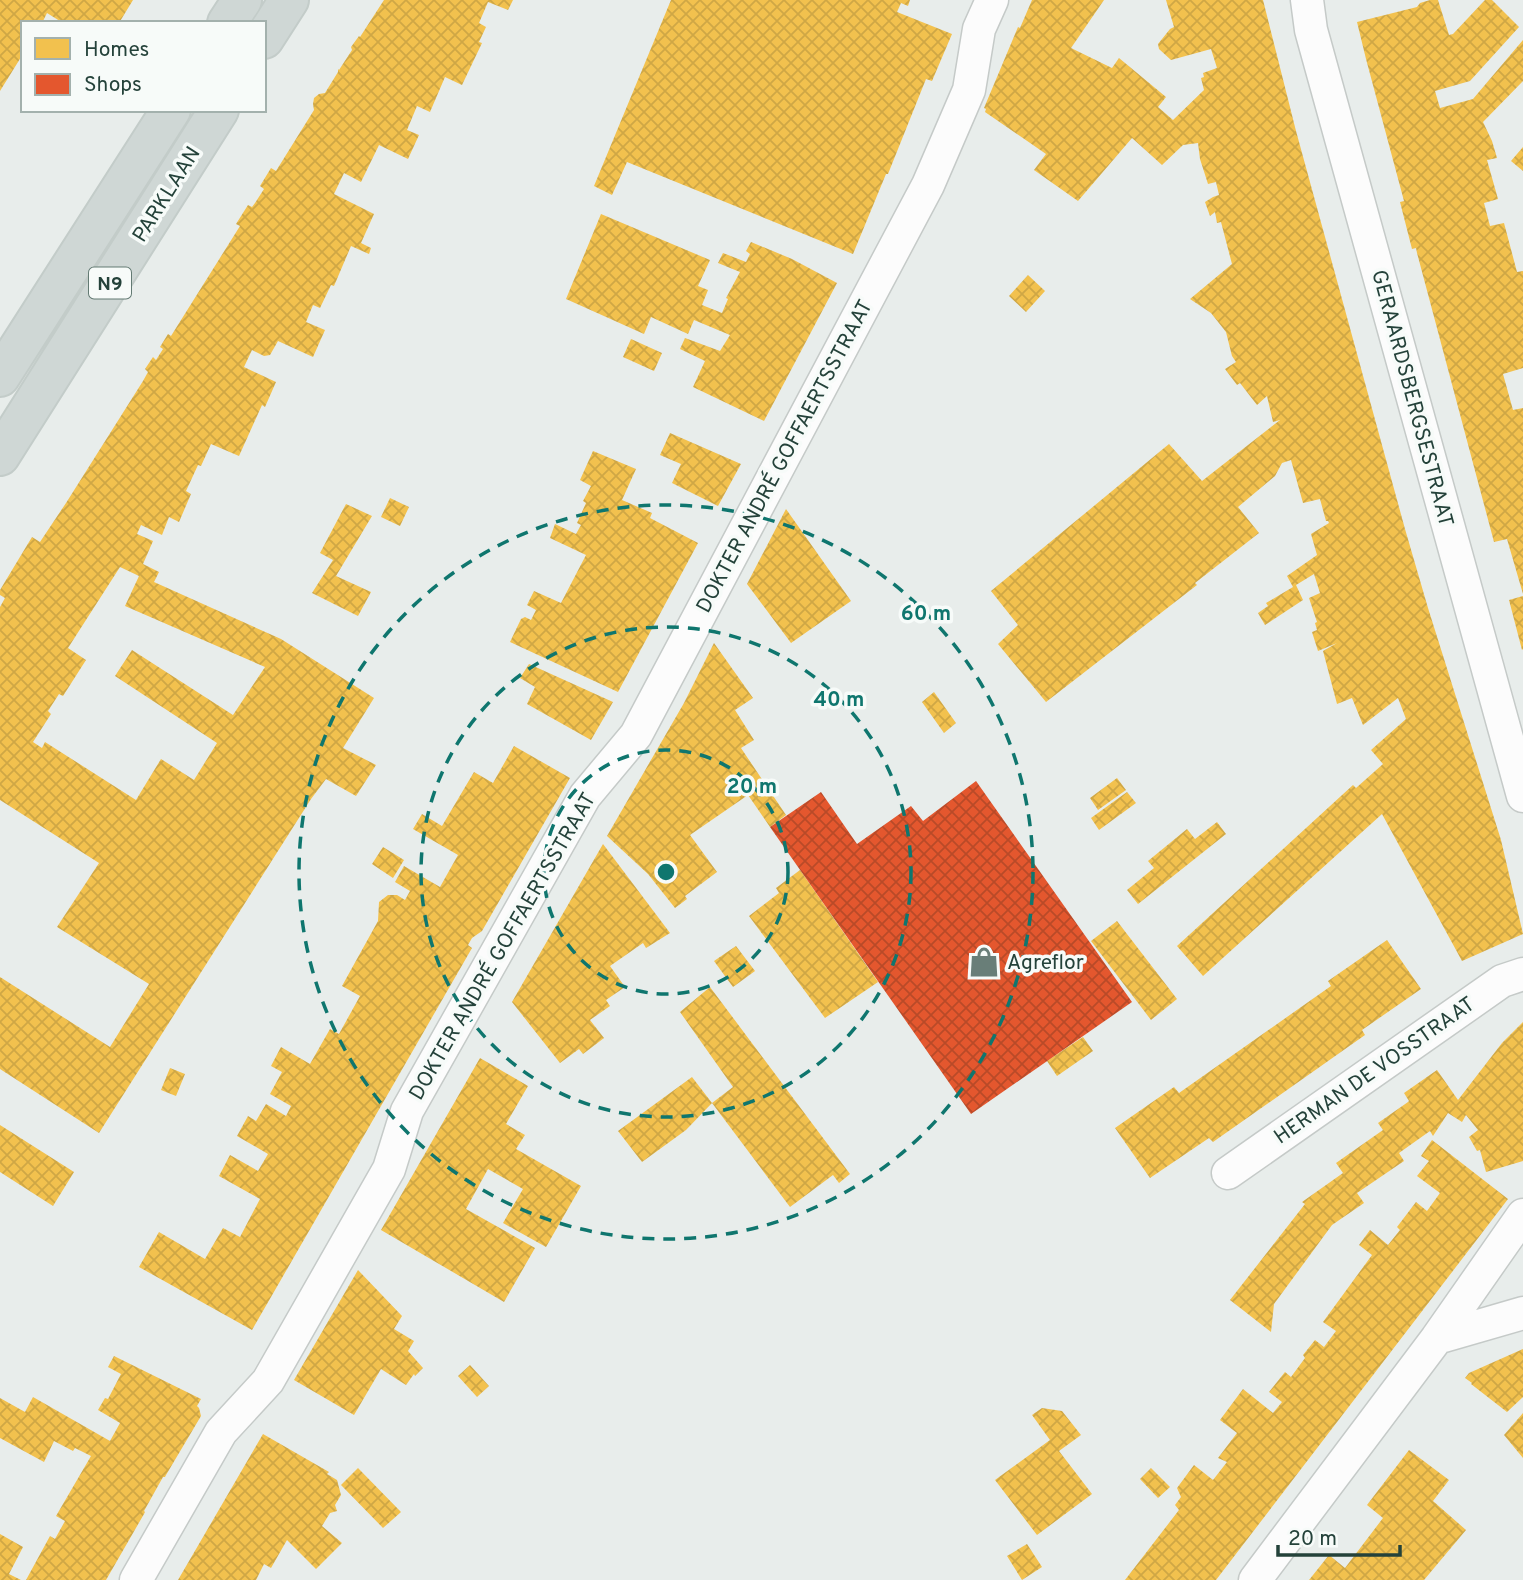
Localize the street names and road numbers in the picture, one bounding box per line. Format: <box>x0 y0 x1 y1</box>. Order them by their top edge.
street label: PARKLAAN <box>127 142 207 248</box>
street label: GERAARDSBERGSESTRAAT <box>1364 267 1459 530</box>
road number: N9 <box>89 268 131 298</box>
street label: DOKTER ANDRÉ GOFFAERTSSTRAAT <box>690 295 880 618</box>
street label: DOKTER ANDRÉ GOFFAERTSSTRAAT <box>403 788 603 1105</box>
street label: HERMAN DE VOSSTRAAT <box>1269 991 1481 1151</box>

